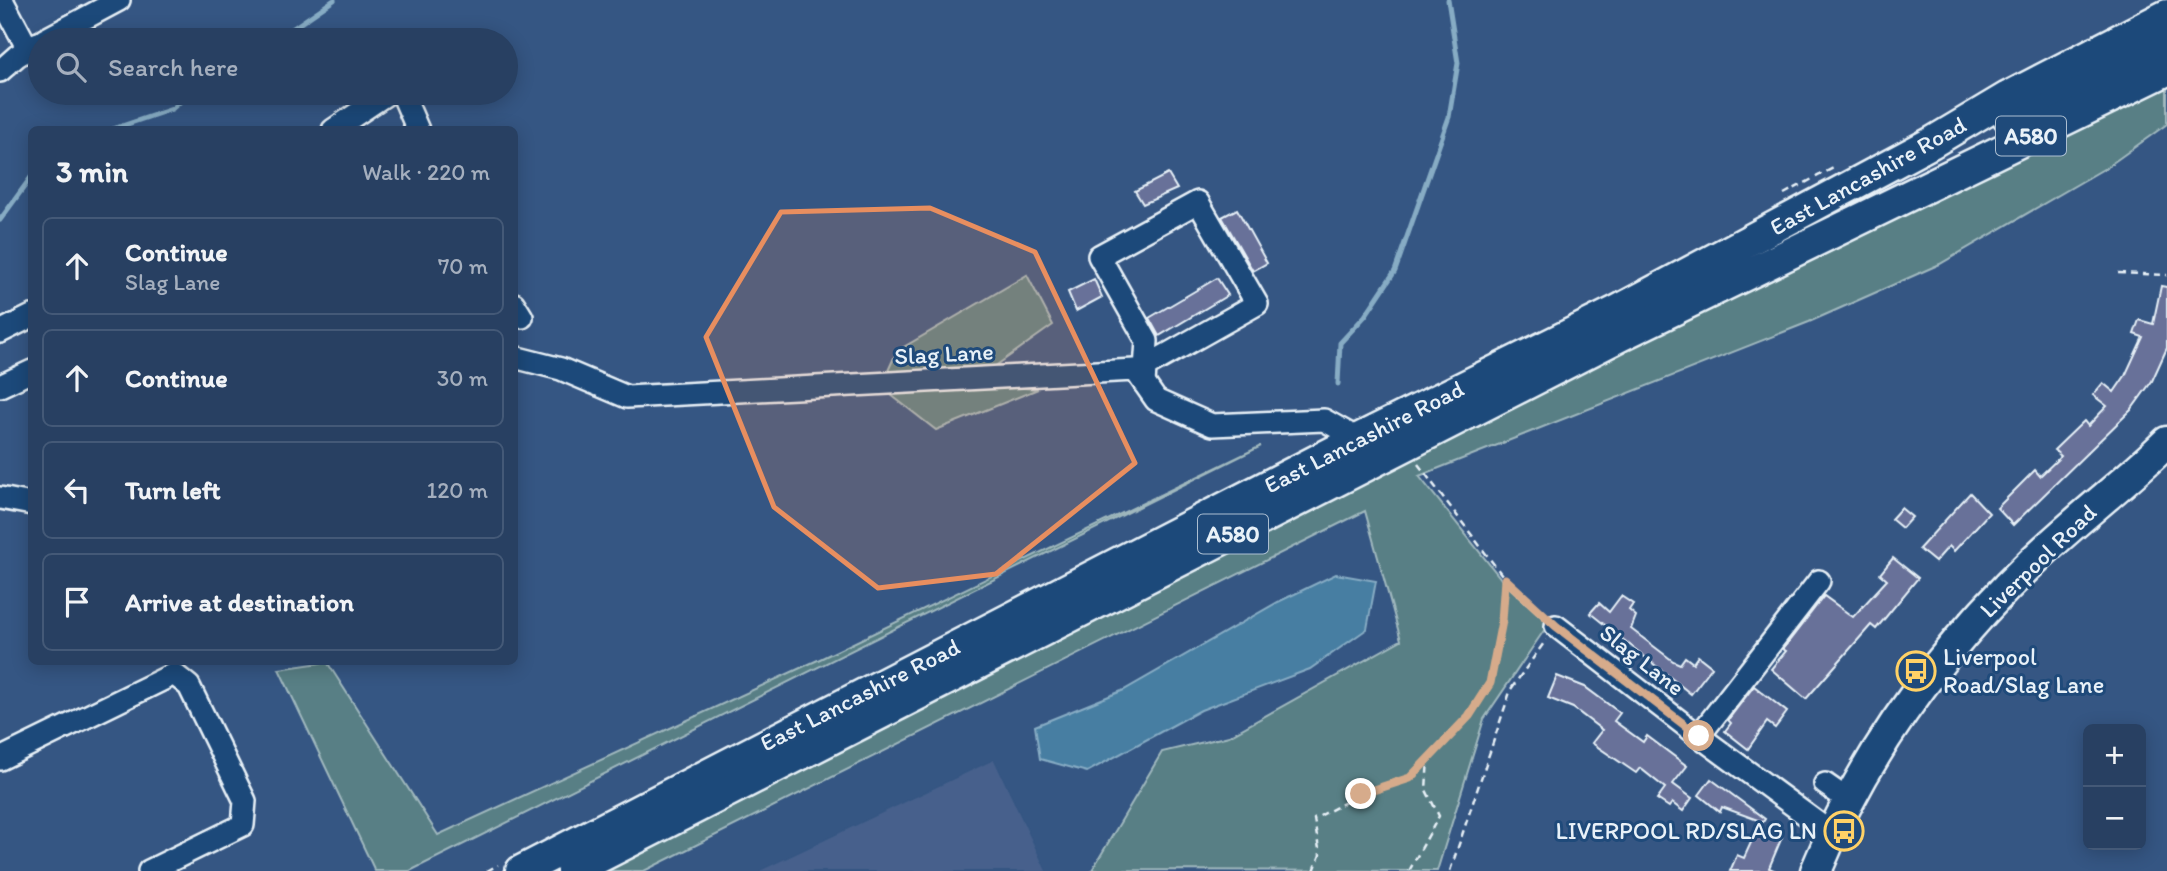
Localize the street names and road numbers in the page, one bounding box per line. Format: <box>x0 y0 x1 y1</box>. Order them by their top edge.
street label: East Lancashire Road <box>1765 109 1971 242</box>
road number: A580 <box>1996 116 2066 155</box>
street label: Slag Lane <box>894 336 994 371</box>
street label: East Lancashire Road <box>1259 374 1469 499</box>
street label: Liverpool Road <box>1973 498 2102 624</box>
road number: A580 <box>1198 514 1268 554</box>
street label: Slag Lane <box>1594 618 1690 702</box>
street label: East Lancashire Road <box>755 632 965 757</box>

